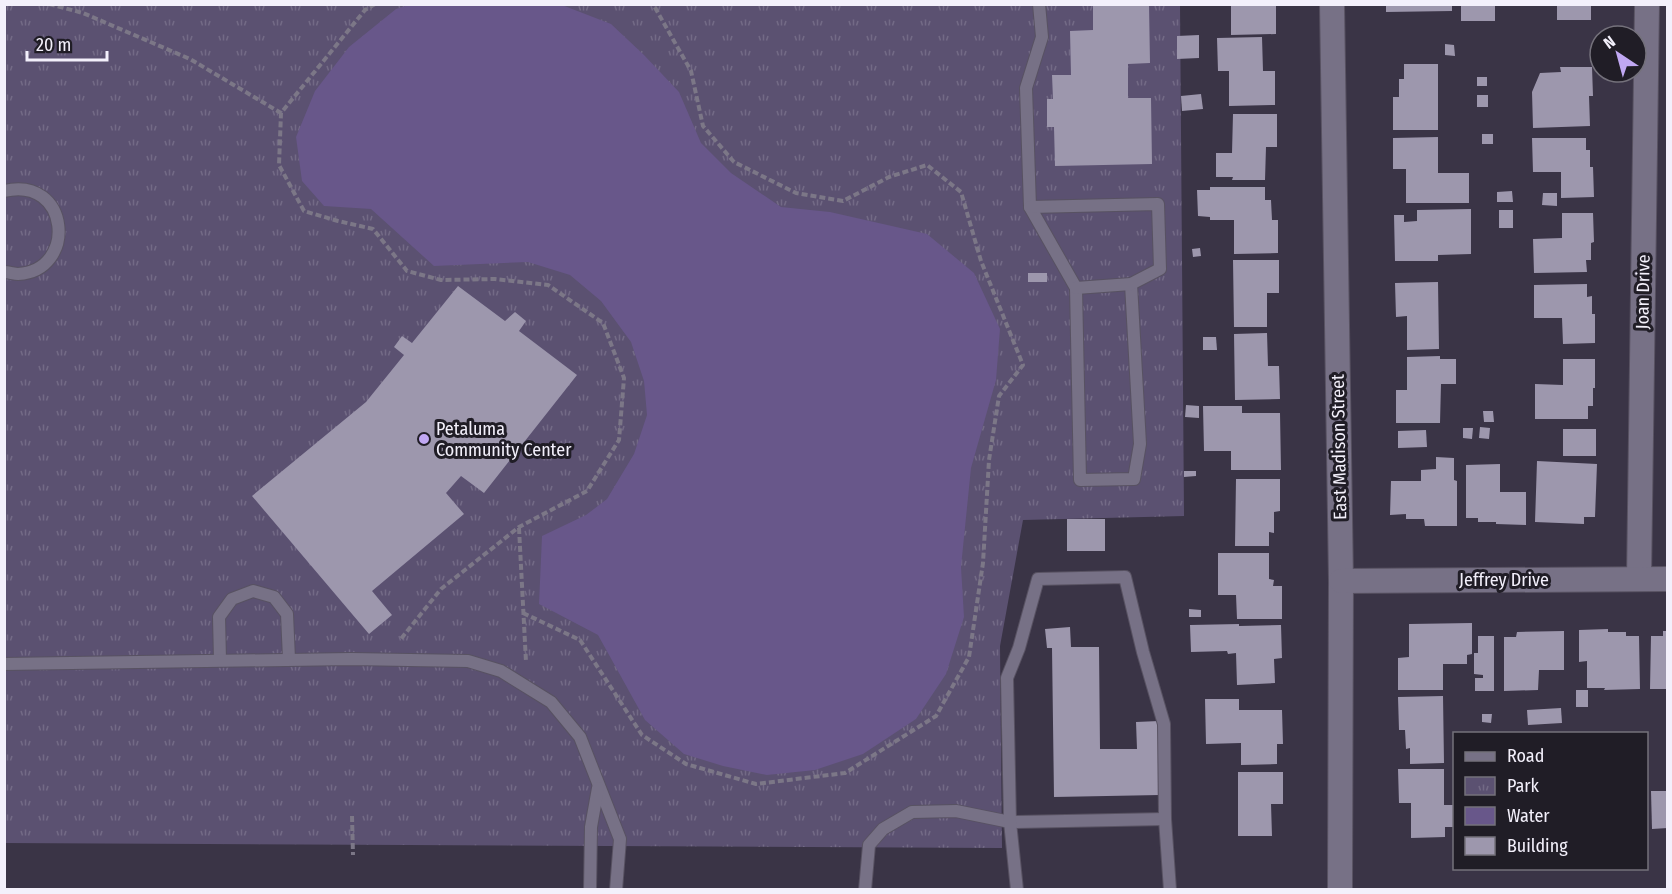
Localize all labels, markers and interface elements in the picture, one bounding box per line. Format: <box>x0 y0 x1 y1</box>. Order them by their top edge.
scale bar <box>27 24 106 62</box>
north arrow <box>1588 24 1648 84</box>
text: N <box>1600 32 1619 53</box>
text: 20 m <box>36 34 71 56</box>
street label: Joan Drive <box>1631 254 1655 330</box>
street label: East Madison Street <box>1327 374 1351 520</box>
place label: Petaluma Community Center <box>436 418 572 461</box>
marker: Petaluma Community Center <box>417 432 431 446</box>
street label: Jeffrey Drive <box>1459 569 1549 591</box>
legend <box>1453 732 1648 870</box>
text: Road <box>1507 745 1544 767</box>
text: Park <box>1507 775 1540 797</box>
text: Water <box>1507 805 1550 827</box>
text: Building <box>1507 835 1568 857</box>

